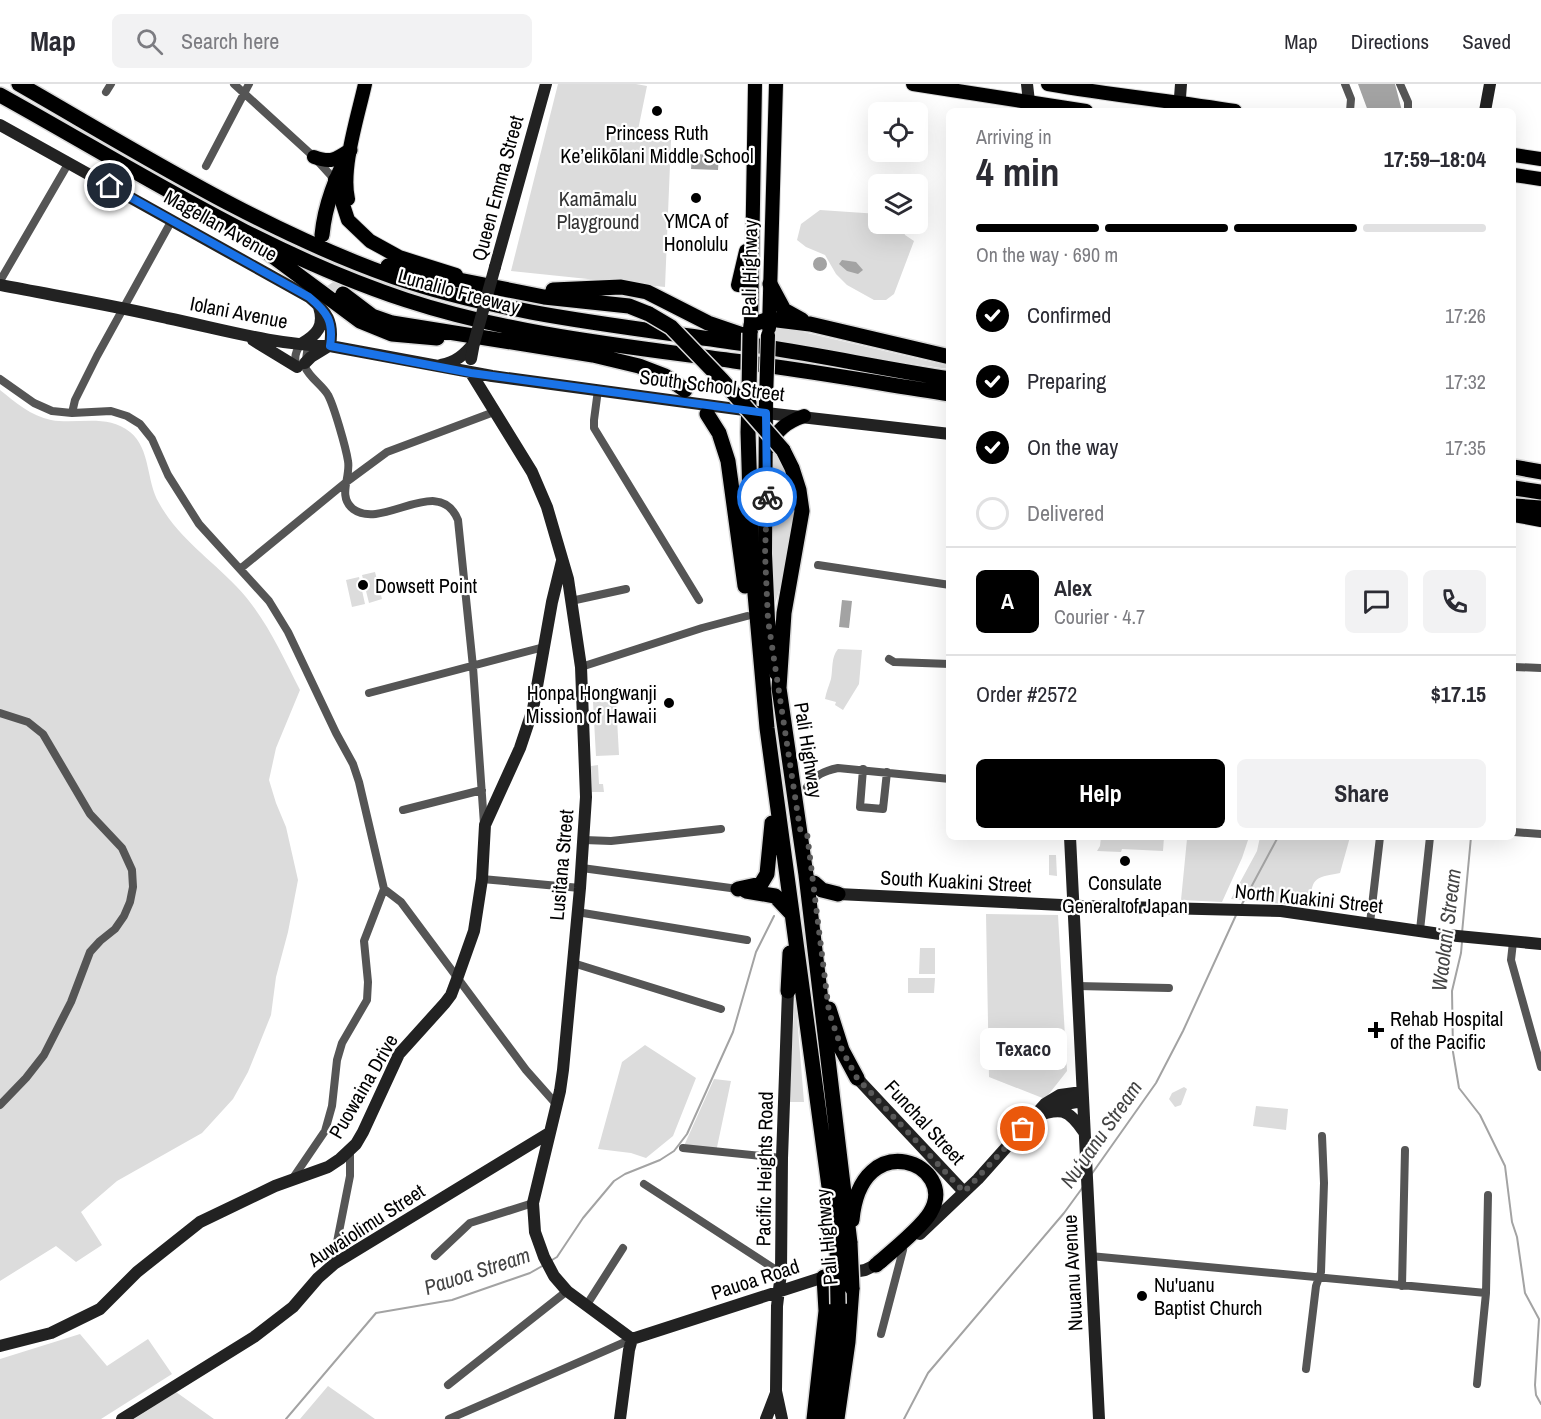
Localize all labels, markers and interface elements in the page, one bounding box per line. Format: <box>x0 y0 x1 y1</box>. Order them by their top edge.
search box <box>112 14 532 68</box>
text: Map <box>30 22 76 60</box>
icon: search <box>133 25 166 58</box>
text: Search here <box>181 26 279 56</box>
text: Map <box>1284 27 1318 56</box>
text: Directions <box>1351 27 1429 56</box>
text: Saved <box>1462 27 1511 56</box>
map controls <box>868 102 928 234</box>
button: locate <box>868 102 928 162</box>
marker: Princess Ruth Ke’elikōlani Middle School <box>650 104 664 118</box>
street label: Queen Emma Street <box>465 112 530 264</box>
place label: Princess Ruth Ke’elikōlani Middle School <box>560 119 754 169</box>
text: Arriving in <box>976 123 1052 150</box>
text: 17:59–18:04 <box>1384 144 1486 174</box>
text: 4 min <box>976 146 1060 198</box>
pin <box>84 160 135 211</box>
icon: home <box>93 169 126 202</box>
button: layers <box>868 174 928 234</box>
street label: Magellan Avenue <box>160 183 282 267</box>
park label: Kamāmalu Playground <box>557 185 639 235</box>
marker: YMCA of Honolulu <box>689 191 703 205</box>
place label: YMCA of Honolulu <box>664 207 729 257</box>
street label: Pali Highway <box>735 219 763 317</box>
text: On the way · 690 m <box>976 241 1118 268</box>
street label: Lunalilo Freeway <box>395 262 524 320</box>
street label: Iolani Avenue <box>188 289 290 335</box>
icon: check <box>976 299 1009 332</box>
text: Confirmed <box>1027 300 1111 330</box>
text: 17:26 <box>1445 302 1486 329</box>
street label: South School Street <box>638 363 786 407</box>
icon: check <box>976 365 1009 398</box>
text: Preparing <box>1027 366 1106 396</box>
text: 17:32 <box>1445 368 1486 395</box>
icon: check <box>976 431 1009 464</box>
text: On the way <box>1027 432 1118 462</box>
text: 17:35 <box>1445 434 1486 461</box>
courier <box>737 467 797 527</box>
icon: bike <box>751 481 784 514</box>
text: Delivered <box>1027 498 1104 528</box>
button: chat <box>1345 570 1408 633</box>
button: phone <box>1423 570 1486 633</box>
place label: Dowsett Point <box>375 572 478 599</box>
text: Alex <box>1054 573 1092 603</box>
marker: Dowsett Point <box>356 578 370 592</box>
text: A <box>1001 586 1014 616</box>
text: Courier · 4.7 <box>1054 603 1145 630</box>
place label: Honpa Hongwanji Mission of Hawaii <box>526 679 657 729</box>
text: Order #2572 <box>976 679 1077 709</box>
text: $17.15 <box>1431 679 1486 709</box>
marker: Honpa Hongwanji Mission of Hawaii <box>662 696 676 710</box>
street label: Pali Highway <box>788 700 830 801</box>
button: Help <box>976 759 1225 828</box>
button: Share <box>1237 759 1486 828</box>
street label: Lusitana Street <box>543 808 579 922</box>
marker: Consulate General of Japan <box>1118 854 1132 868</box>
street label: South Kuakini Street <box>880 864 1033 898</box>
water label: Waolani Stream <box>1424 867 1468 993</box>
place label: Consulate General of Japan <box>1062 869 1188 919</box>
street label: North Kuakini Street <box>1234 877 1385 919</box>
place label: Rehab Hospital of the Pacific <box>1390 1005 1503 1055</box>
marker: Rehab Hospital of the Pacific <box>1367 1021 1385 1039</box>
callout: Texaco <box>980 1027 1066 1069</box>
street label: Puowaina Drive <box>322 1029 404 1143</box>
text: Texaco <box>996 1035 1051 1062</box>
street label: Funchal Street <box>879 1074 972 1171</box>
water label: Nuʻuanu Stream <box>1053 1074 1149 1194</box>
street label: Pacific Heights Road <box>749 1091 779 1247</box>
pin <box>997 1103 1048 1154</box>
icon: bag <box>1006 1112 1039 1145</box>
street label: Auwaiolimu Street <box>302 1177 430 1273</box>
street label: Pali Highway <box>808 1187 844 1286</box>
street label: Nuuanu Avenue <box>1055 1214 1089 1332</box>
water label: Pauoa Stream <box>420 1240 534 1302</box>
street label: Pauoa Road <box>707 1252 803 1306</box>
place label: Nu'uanu Baptist Church <box>1154 1271 1262 1321</box>
marker: Nu'uanu Baptist Church <box>1135 1289 1149 1303</box>

